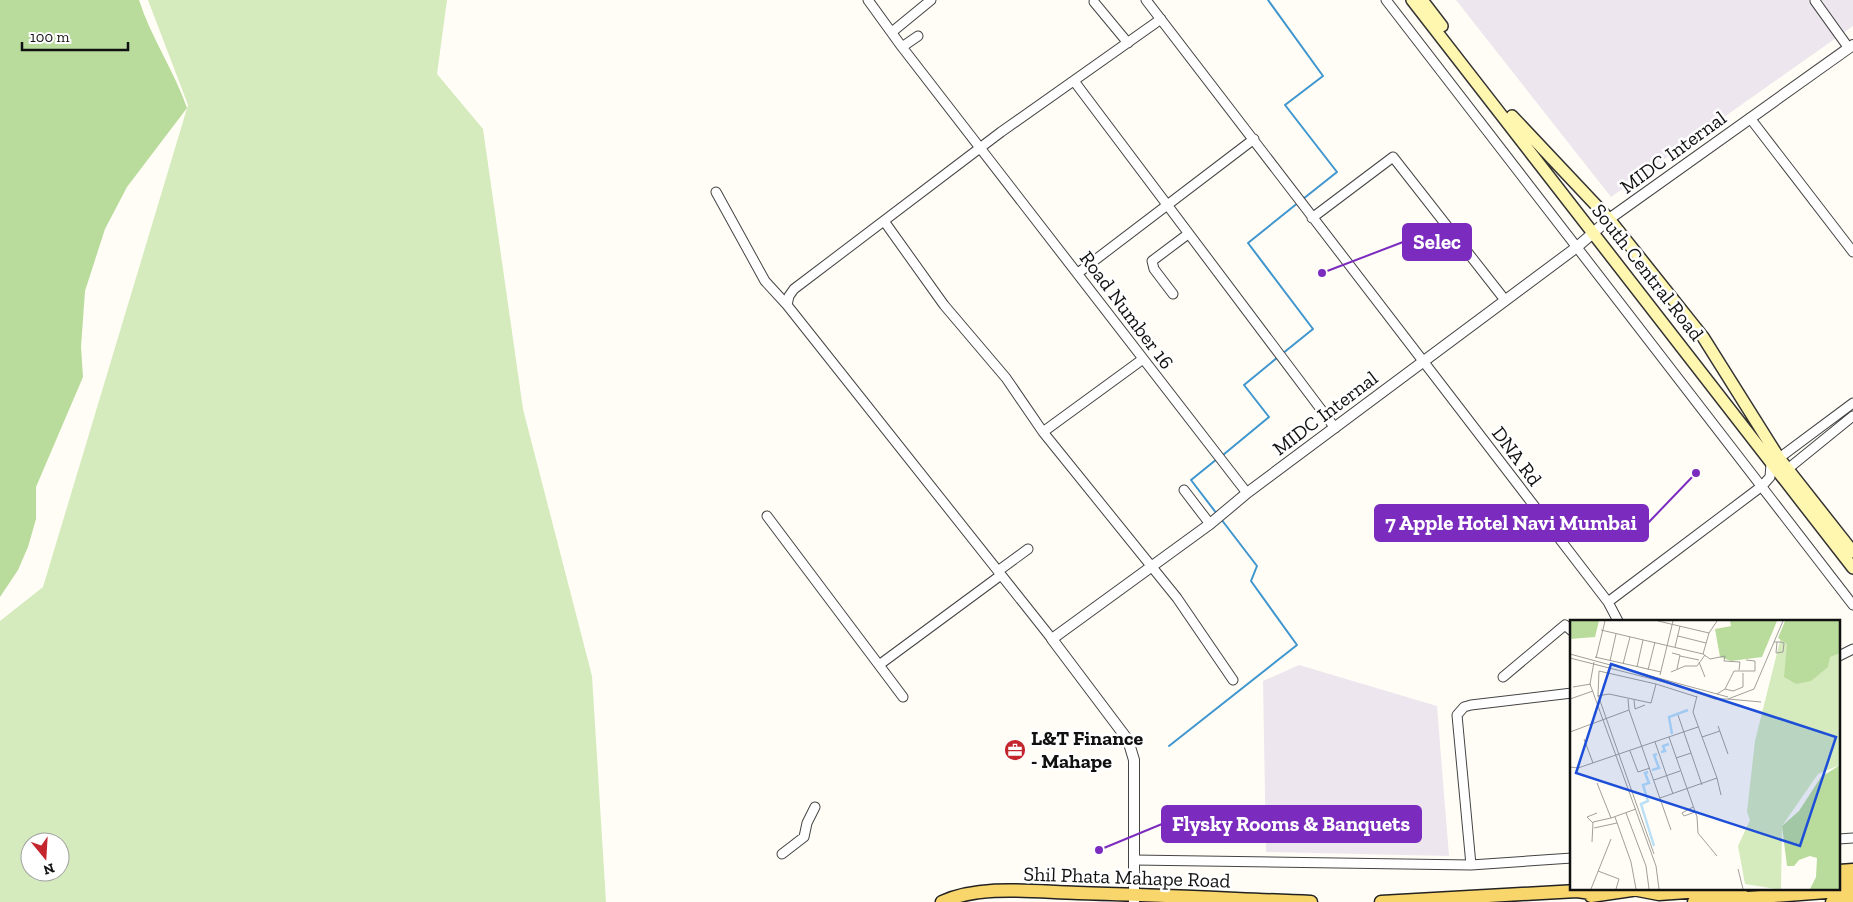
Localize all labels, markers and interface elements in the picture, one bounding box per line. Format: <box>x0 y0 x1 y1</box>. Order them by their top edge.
scale bar <box>22 20 129 52</box>
text: 100 m <box>30 28 69 46</box>
street label: MIDC Internal <box>1615 105 1731 199</box>
street label: South Central Road <box>1587 199 1709 345</box>
callout: Selec <box>1403 224 1471 260</box>
text: Selec <box>1413 229 1461 254</box>
street label: Road Number 16 <box>1075 246 1179 374</box>
street label: MIDC Internal <box>1268 366 1382 460</box>
street label: DNA Rd <box>1487 422 1547 490</box>
callout: 7 Apple Hotel Navi Mumbai <box>1375 505 1648 541</box>
text: 7 Apple Hotel Navi Mumbai <box>1385 510 1637 535</box>
inset map <box>1570 620 1840 890</box>
place label: L&T Finance - Mahape <box>1031 726 1144 773</box>
office icon: L&T Finance - Mahape <box>1003 738 1027 762</box>
callout: Flysky Rooms & Banquets <box>1162 806 1421 842</box>
text: Flysky Rooms & Banquets <box>1172 811 1410 836</box>
north arrow <box>20 832 70 882</box>
text: N <box>41 859 57 879</box>
street label: Shil Phata Mahape Road <box>1023 861 1231 893</box>

